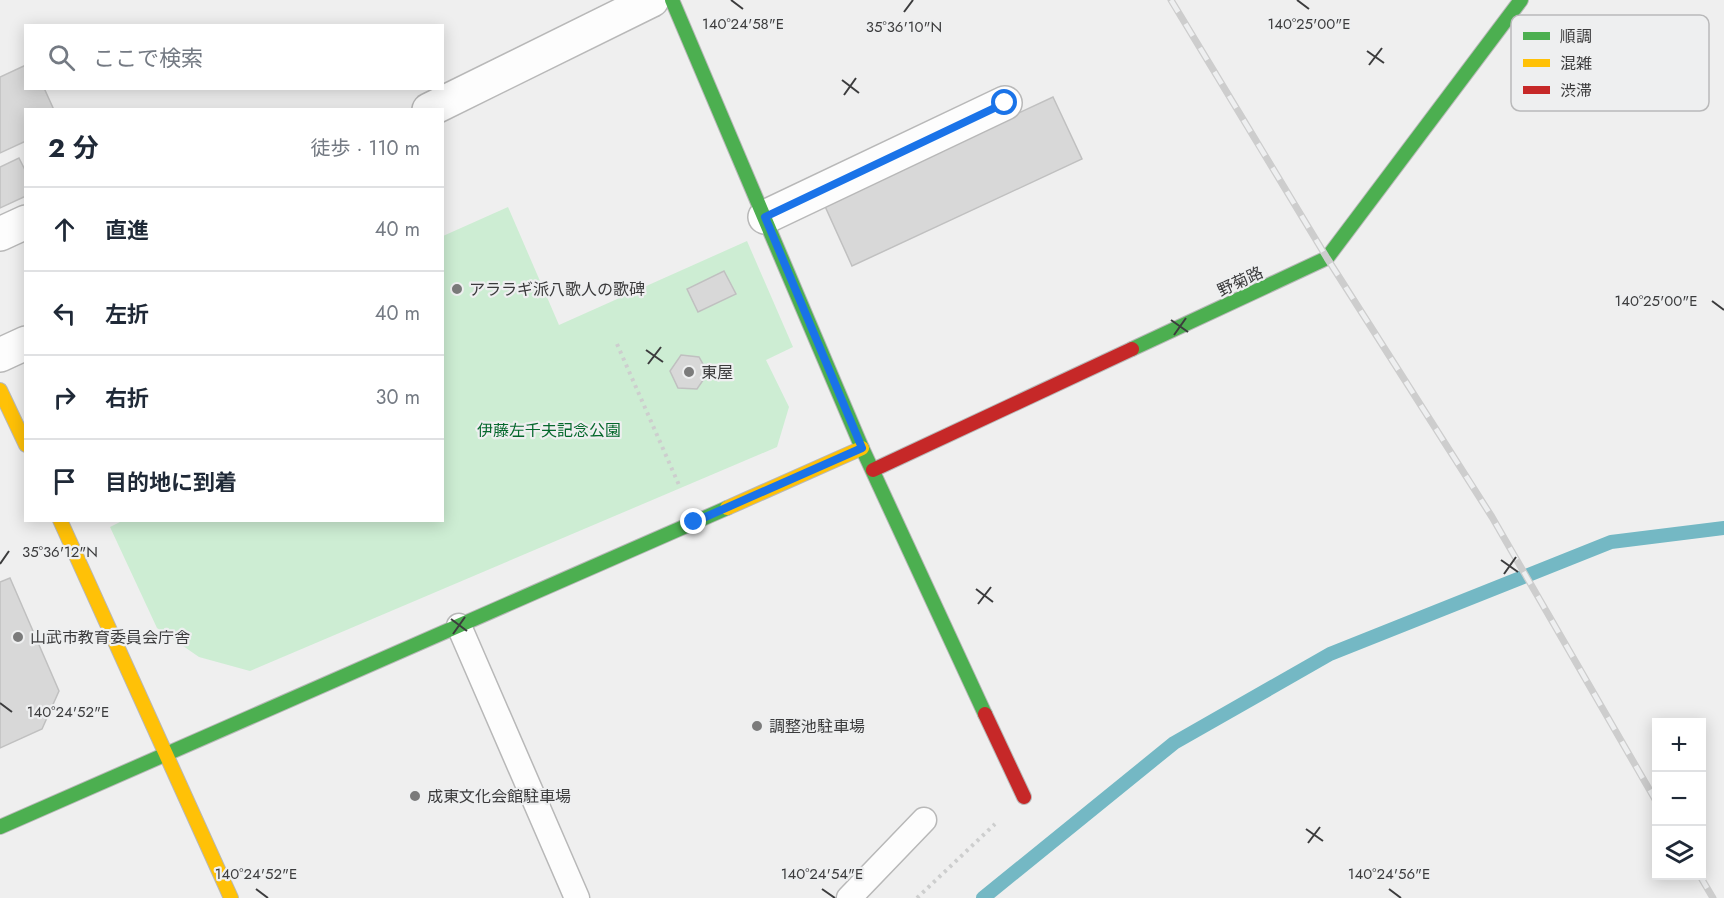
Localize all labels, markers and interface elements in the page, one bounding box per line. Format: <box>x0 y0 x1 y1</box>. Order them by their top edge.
text: 140°24'58"E <box>702 13 784 35</box>
text: 140°25'00"E <box>1267 13 1351 35</box>
legend <box>1511 15 1709 111</box>
text: 35°36'10"N <box>866 16 942 38</box>
search box <box>24 24 444 90</box>
text: 順調 <box>1560 25 1592 48</box>
icon: search <box>45 41 78 74</box>
text: ここで検索 <box>93 42 203 74</box>
text: 混雑 <box>1560 52 1592 75</box>
text: 渋滞 <box>1560 79 1592 102</box>
route start <box>991 89 1017 115</box>
text: 2 分 <box>48 129 99 167</box>
text: 徒歩 · 110 m <box>310 134 420 163</box>
icon: ahead <box>48 213 81 246</box>
text: 直進 <box>105 214 149 246</box>
text: 40 m <box>375 215 420 244</box>
street label: 野菊路 <box>1214 261 1267 302</box>
place label: アララギ派八歌人の歌碑 <box>469 278 645 301</box>
marker: アララギ派八歌人の歌碑 <box>450 282 464 296</box>
text: 140°25'00"E <box>1614 290 1698 312</box>
icon: left <box>48 297 81 330</box>
text: 左折 <box>105 298 149 330</box>
text: 40 m <box>375 299 420 328</box>
place label: 東屋 <box>701 361 733 384</box>
marker: 東屋 <box>682 365 696 379</box>
icon: right <box>48 381 81 414</box>
text: 右折 <box>105 382 149 414</box>
text: 30 m <box>375 383 420 412</box>
park label: 伊藤左千夫記念公園 <box>477 419 621 442</box>
icon: arrive <box>48 465 81 498</box>
text: 目的地に到着 <box>105 466 237 498</box>
route end <box>680 508 706 534</box>
text: 35°36'12"N <box>22 541 98 563</box>
place label: 山武市教育委員会庁舎 <box>30 626 190 649</box>
marker: 山武市教育委員会庁舎 <box>11 630 25 644</box>
text: 140°24'52"E <box>27 701 109 723</box>
place label: 調整池駐車場 <box>769 715 865 738</box>
map controls <box>1652 718 1706 880</box>
button: + <box>1652 718 1706 772</box>
marker: 調整池駐車場 <box>750 719 764 733</box>
button: − <box>1652 772 1706 826</box>
place label: 成東文化会館駐車場 <box>427 785 571 808</box>
marker: 成東文化会館駐車場 <box>408 789 422 803</box>
button: layers <box>1652 826 1706 880</box>
text: 140°24'52"E <box>215 863 297 885</box>
text: 140°24'54"E <box>781 863 863 885</box>
text: 140°24'56"E <box>1348 863 1430 885</box>

